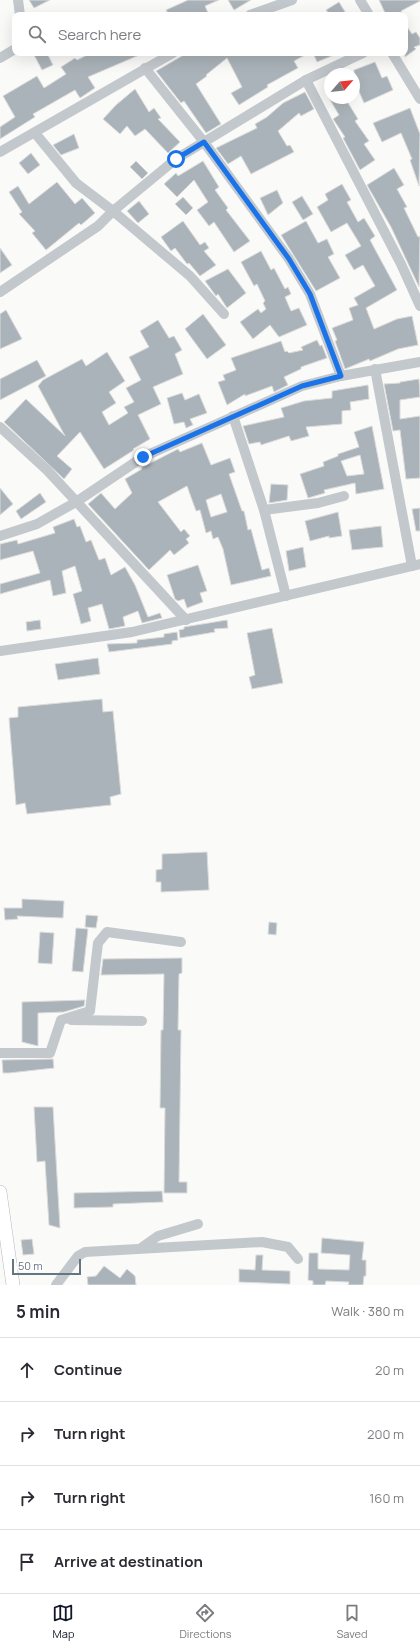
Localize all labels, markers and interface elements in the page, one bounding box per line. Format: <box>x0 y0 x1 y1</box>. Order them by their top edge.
search box <box>12 12 408 56</box>
icon: search <box>26 23 48 45</box>
text: Search here <box>58 24 141 45</box>
north arrow <box>324 68 360 104</box>
route start <box>167 150 185 168</box>
route end <box>134 448 152 466</box>
scale bar <box>12 1257 81 1276</box>
text: 50 m <box>18 1258 43 1273</box>
text: 5 min <box>16 1300 60 1323</box>
text: Walk · 380 m <box>331 1302 404 1320</box>
icon: ahead <box>16 1359 38 1381</box>
text: Continue <box>54 1359 122 1380</box>
text: 20 m <box>375 1361 404 1379</box>
icon: right <box>16 1423 38 1445</box>
text: Turn right <box>54 1423 125 1444</box>
text: 200 m <box>367 1425 404 1443</box>
icon: right <box>16 1487 38 1509</box>
text: Turn right <box>54 1487 125 1508</box>
text: 160 m <box>369 1489 404 1507</box>
icon: arrive <box>16 1551 38 1573</box>
text: Arrive at destination <box>54 1551 203 1572</box>
tab: Map <box>52 1602 74 1641</box>
tab: Directions <box>179 1602 232 1641</box>
tab: Saved <box>337 1602 368 1641</box>

